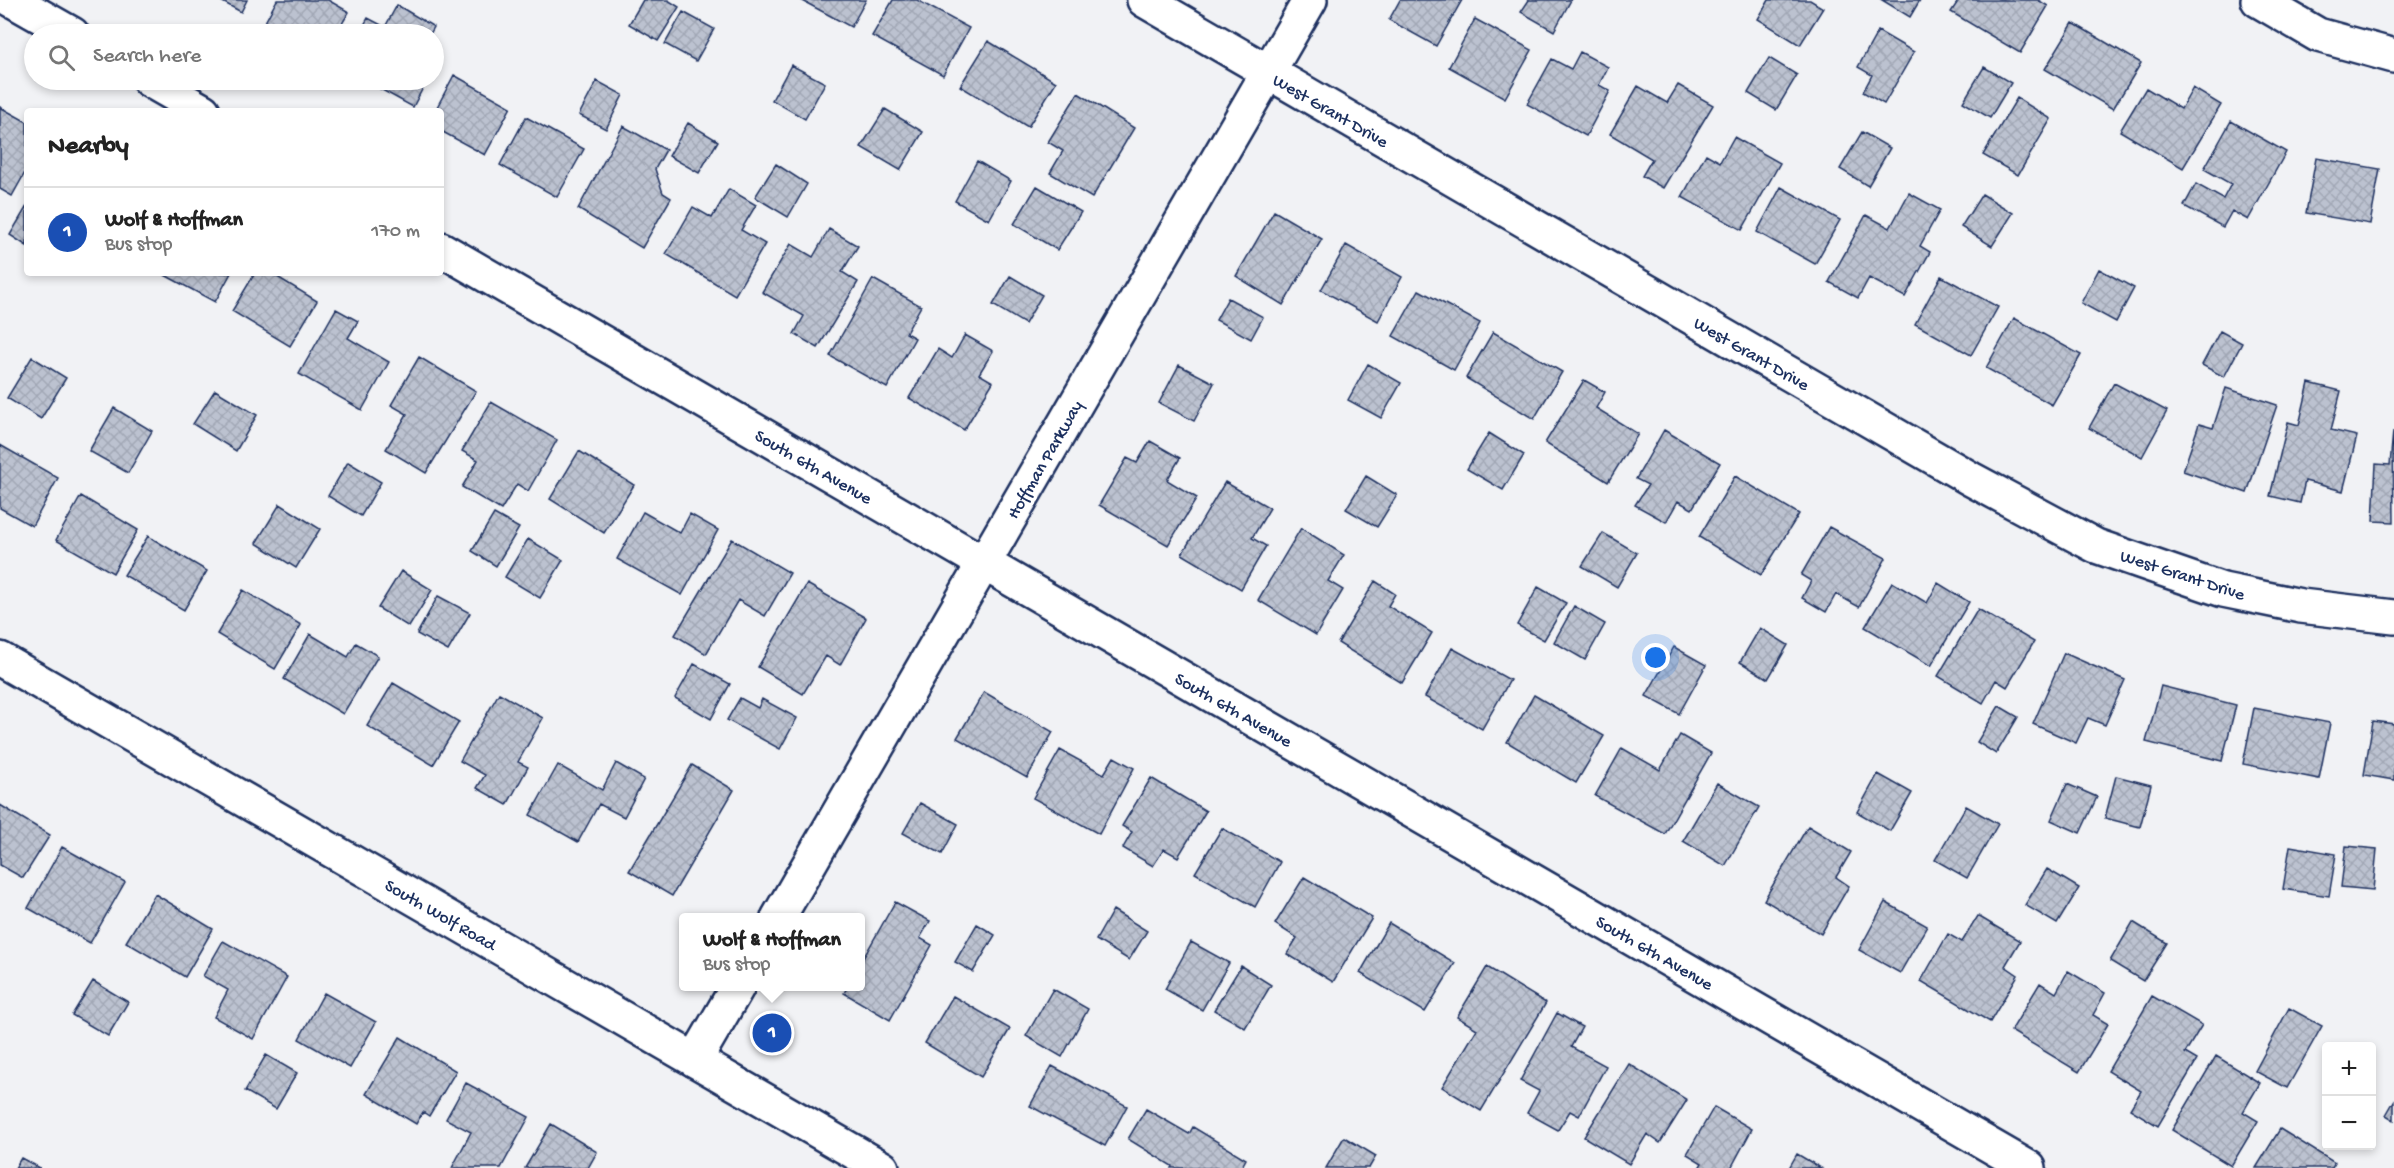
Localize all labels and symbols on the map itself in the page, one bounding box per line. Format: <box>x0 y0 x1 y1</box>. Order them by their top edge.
street label: West Grant Drive <box>1268 71 1392 154</box>
street label: West Grant Drive <box>1689 314 1813 397</box>
street label: Hoffman Parkway <box>1004 397 1089 523</box>
street label: South 6th Avenue <box>750 426 876 511</box>
street label: West Grant Drive <box>2117 546 2248 607</box>
your location <box>1641 643 1670 672</box>
street label: South 6th Avenue <box>1170 669 1296 754</box>
street label: South Wolf Road <box>380 876 500 957</box>
street label: South 6th Avenue <box>1591 912 1717 997</box>
pin: 1 <box>752 1010 792 1056</box>

